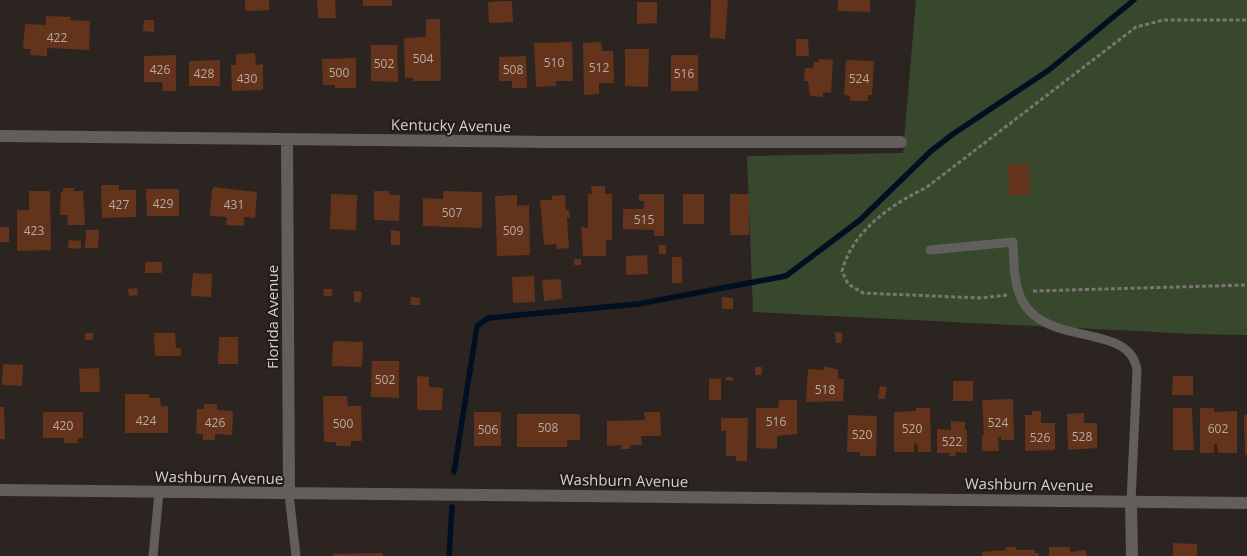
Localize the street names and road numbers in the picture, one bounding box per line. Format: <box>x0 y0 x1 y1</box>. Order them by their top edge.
street label: Kentucky Avenue <box>391 114 511 136</box>
street label: Florida Avenue <box>262 265 282 369</box>
street label: Washburn Avenue <box>155 466 283 488</box>
street label: Washburn Avenue <box>560 469 688 491</box>
street label: Washburn Avenue <box>965 473 1093 495</box>

